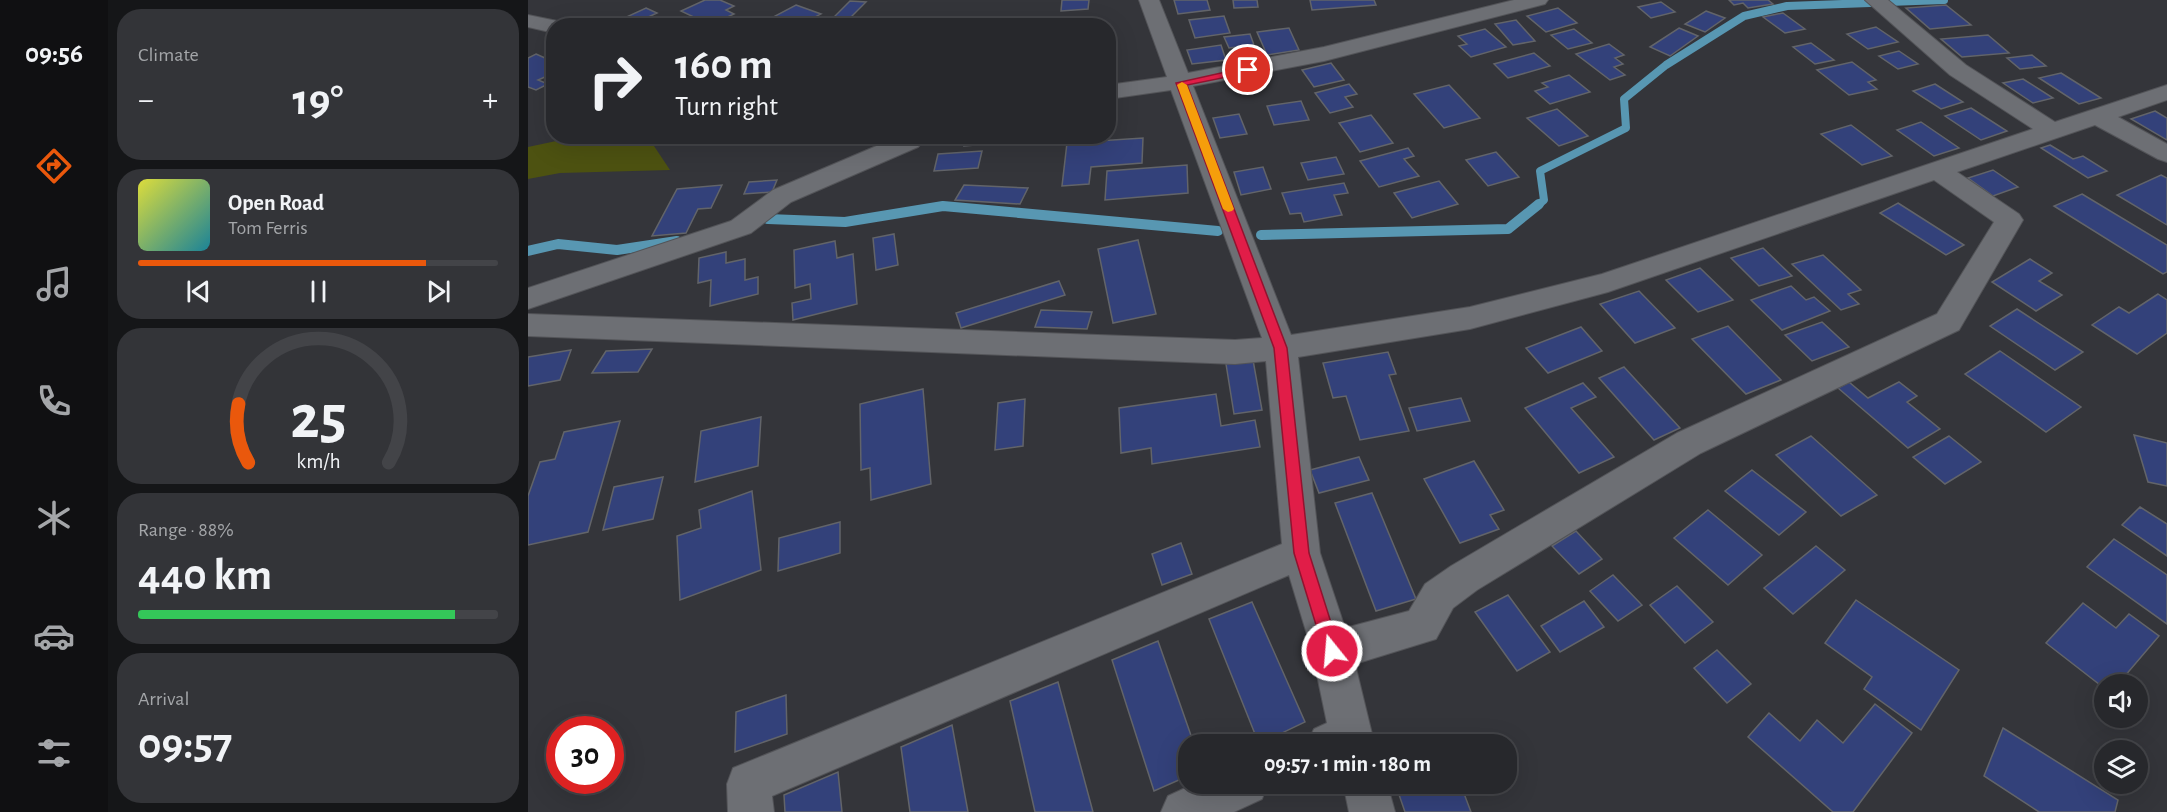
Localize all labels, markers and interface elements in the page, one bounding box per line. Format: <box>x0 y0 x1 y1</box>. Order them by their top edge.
text: 09:56 <box>25 40 83 67</box>
icon: right <box>576 42 654 120</box>
text: 160 m <box>675 44 773 86</box>
pin <box>1222 44 1273 95</box>
text: Climate <box>138 45 199 65</box>
icon: arrive <box>1231 53 1264 86</box>
text: 19° <box>292 78 344 123</box>
text: − <box>138 84 154 117</box>
text: + <box>482 84 498 117</box>
text: Turn right <box>675 93 778 120</box>
icon: directions <box>33 145 75 187</box>
text: Open Road <box>228 192 324 214</box>
text: Tom Ferris <box>228 218 308 238</box>
icon: music <box>33 263 75 305</box>
icon: previous <box>182 275 215 308</box>
icon: pause <box>302 275 335 308</box>
icon: next <box>422 275 455 308</box>
icon: phone <box>33 380 75 422</box>
text: 25 <box>290 387 346 449</box>
text: km/h <box>296 451 340 472</box>
icon: climate <box>33 497 75 539</box>
text: Range · 88% <box>138 520 234 540</box>
text: 440 km <box>138 553 272 598</box>
icon: car <box>33 615 75 657</box>
position arrow <box>1300 619 1364 683</box>
map controls <box>2094 674 2148 794</box>
button: sound <box>2094 674 2148 728</box>
text: Arrival <box>138 689 189 709</box>
speed limit sign: 30 <box>546 716 624 794</box>
text: 09:57 <box>138 722 232 767</box>
icon: filters <box>33 732 75 774</box>
button: layers <box>2094 740 2148 794</box>
text: 09:57 · 1 min · 180 m <box>1264 753 1431 775</box>

